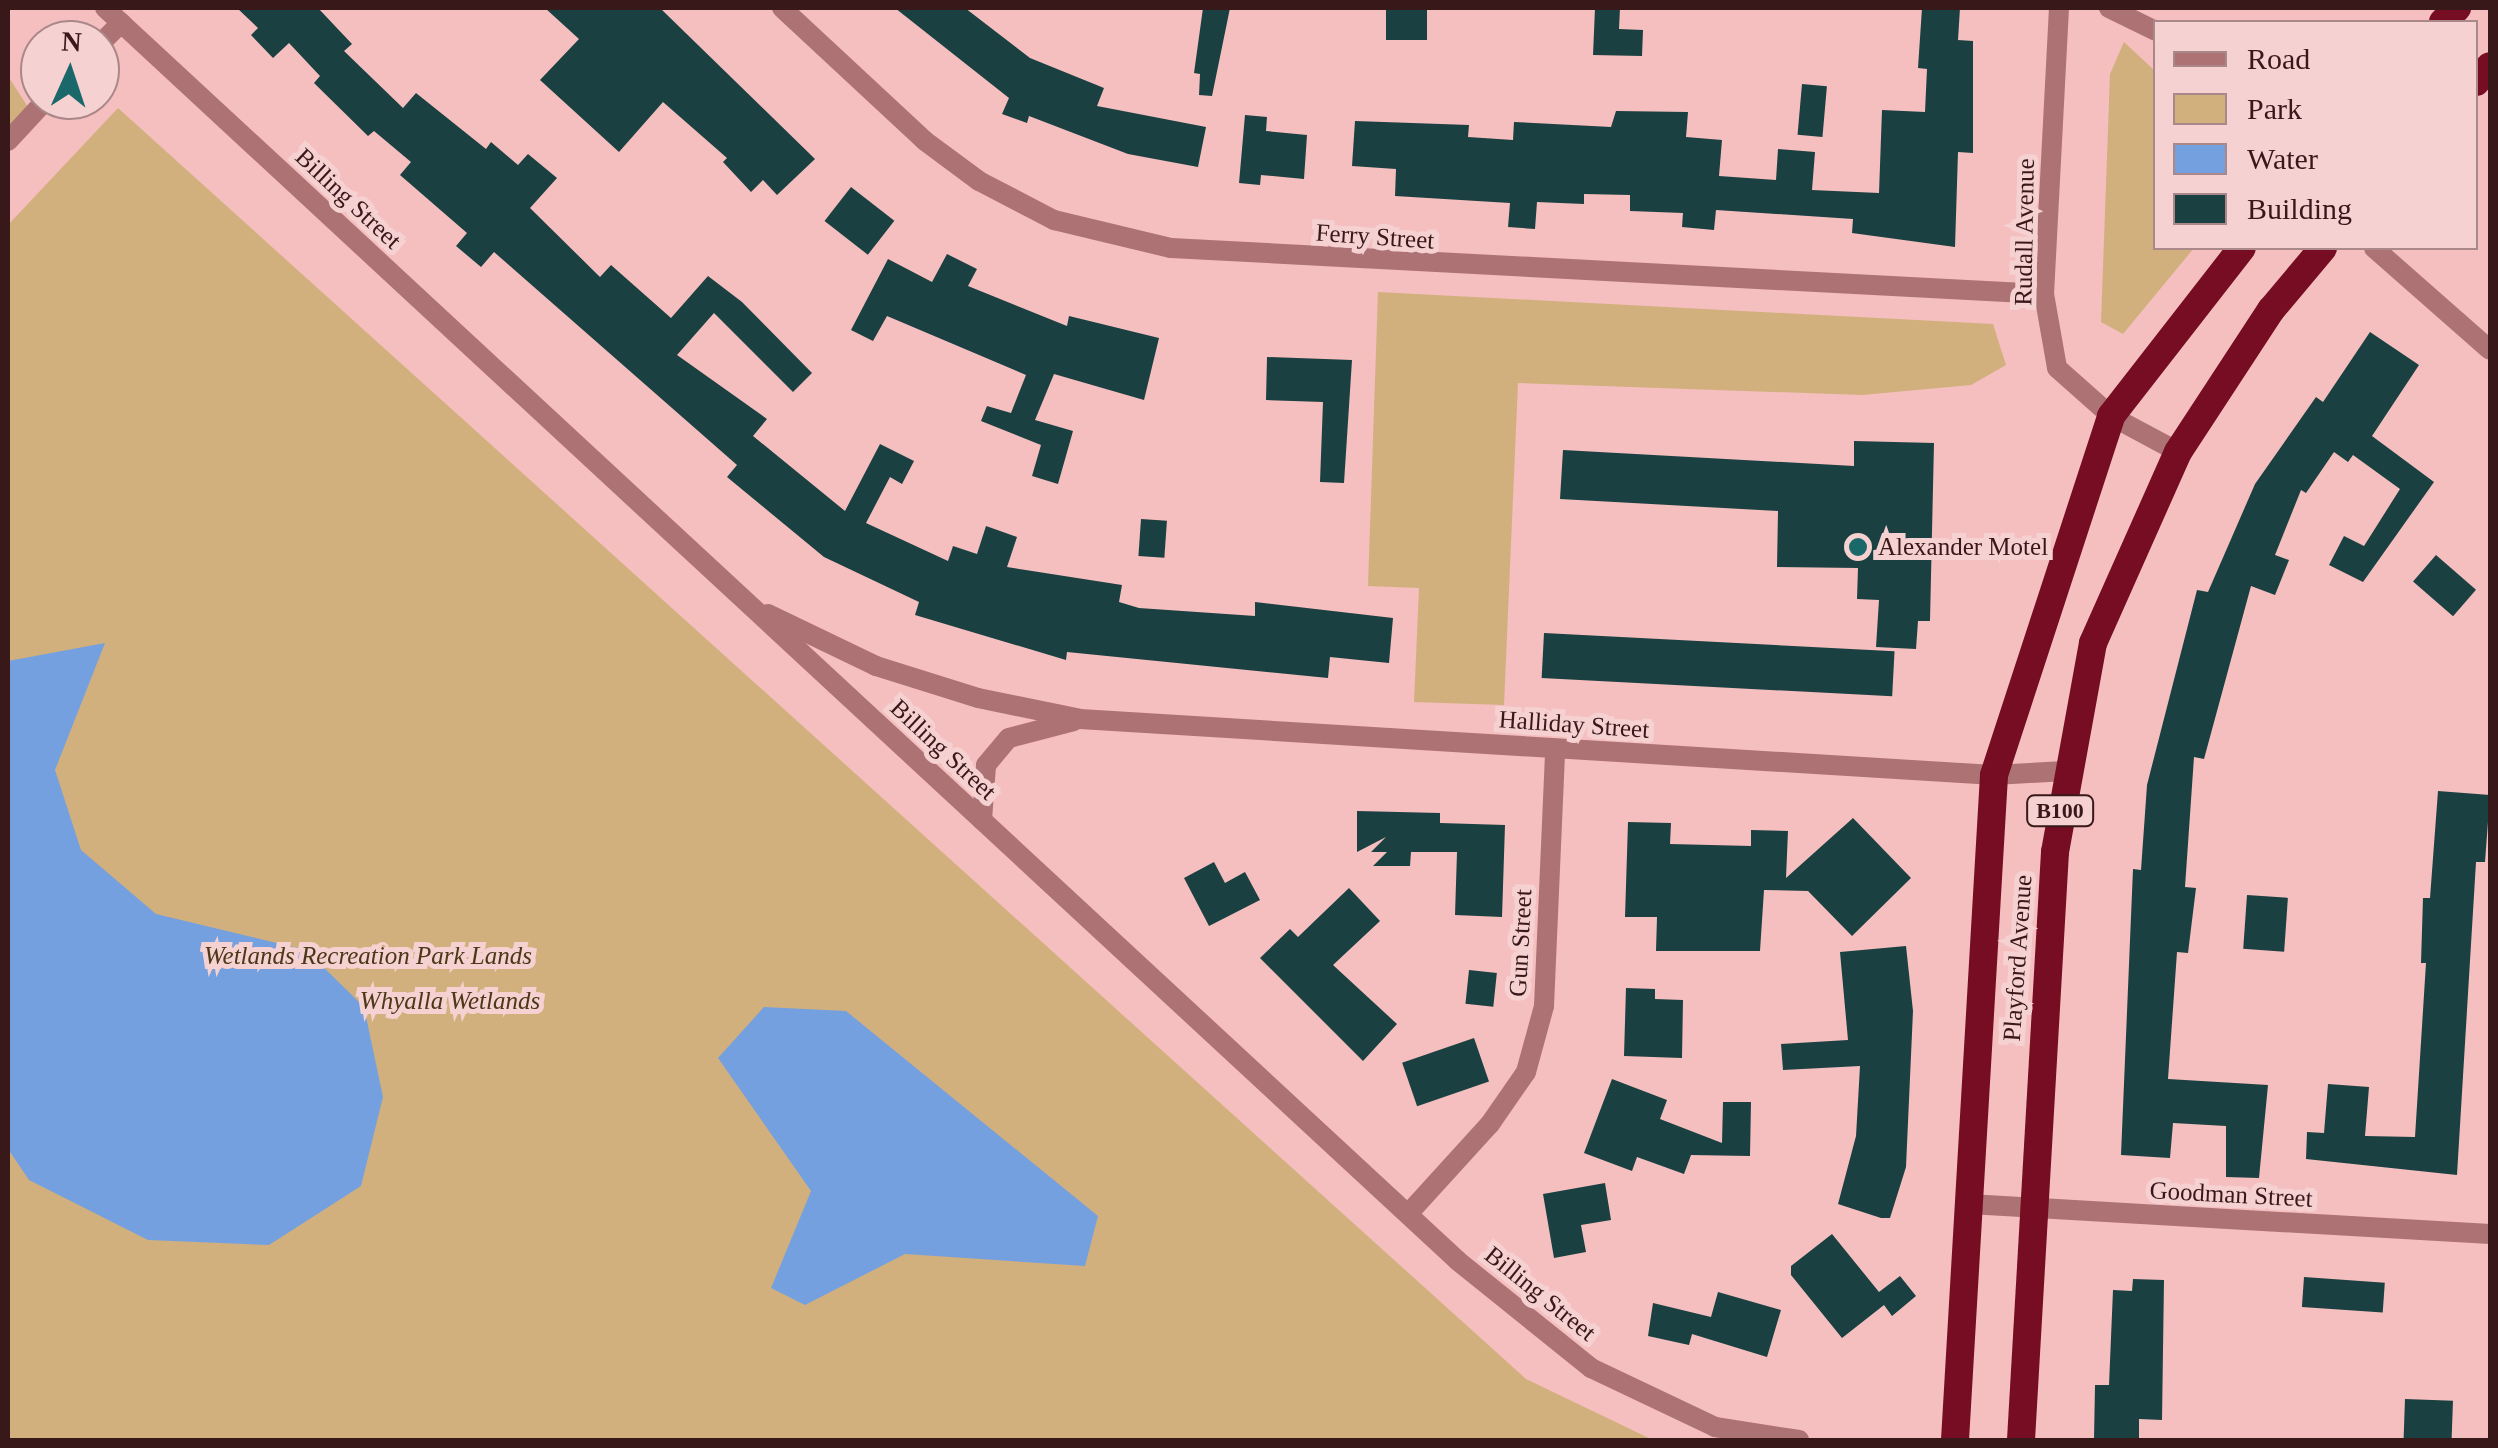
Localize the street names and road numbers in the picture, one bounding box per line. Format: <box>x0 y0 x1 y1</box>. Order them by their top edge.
street label: Billing Street <box>289 142 407 256</box>
street label: Rudall Avenue <box>2009 157 2041 307</box>
street label: Ferry Street <box>1315 218 1435 256</box>
street label: Billing Street <box>884 693 1002 807</box>
street label: Halliday Street <box>1498 705 1650 745</box>
road number: B100 <box>2025 794 2095 828</box>
street label: Playford Avenue <box>1997 873 2039 1043</box>
street label: Gun Street <box>1503 888 1539 998</box>
street label: Goodman Street <box>2149 1176 2313 1214</box>
street label: Billing Street <box>1478 1240 1602 1348</box>

